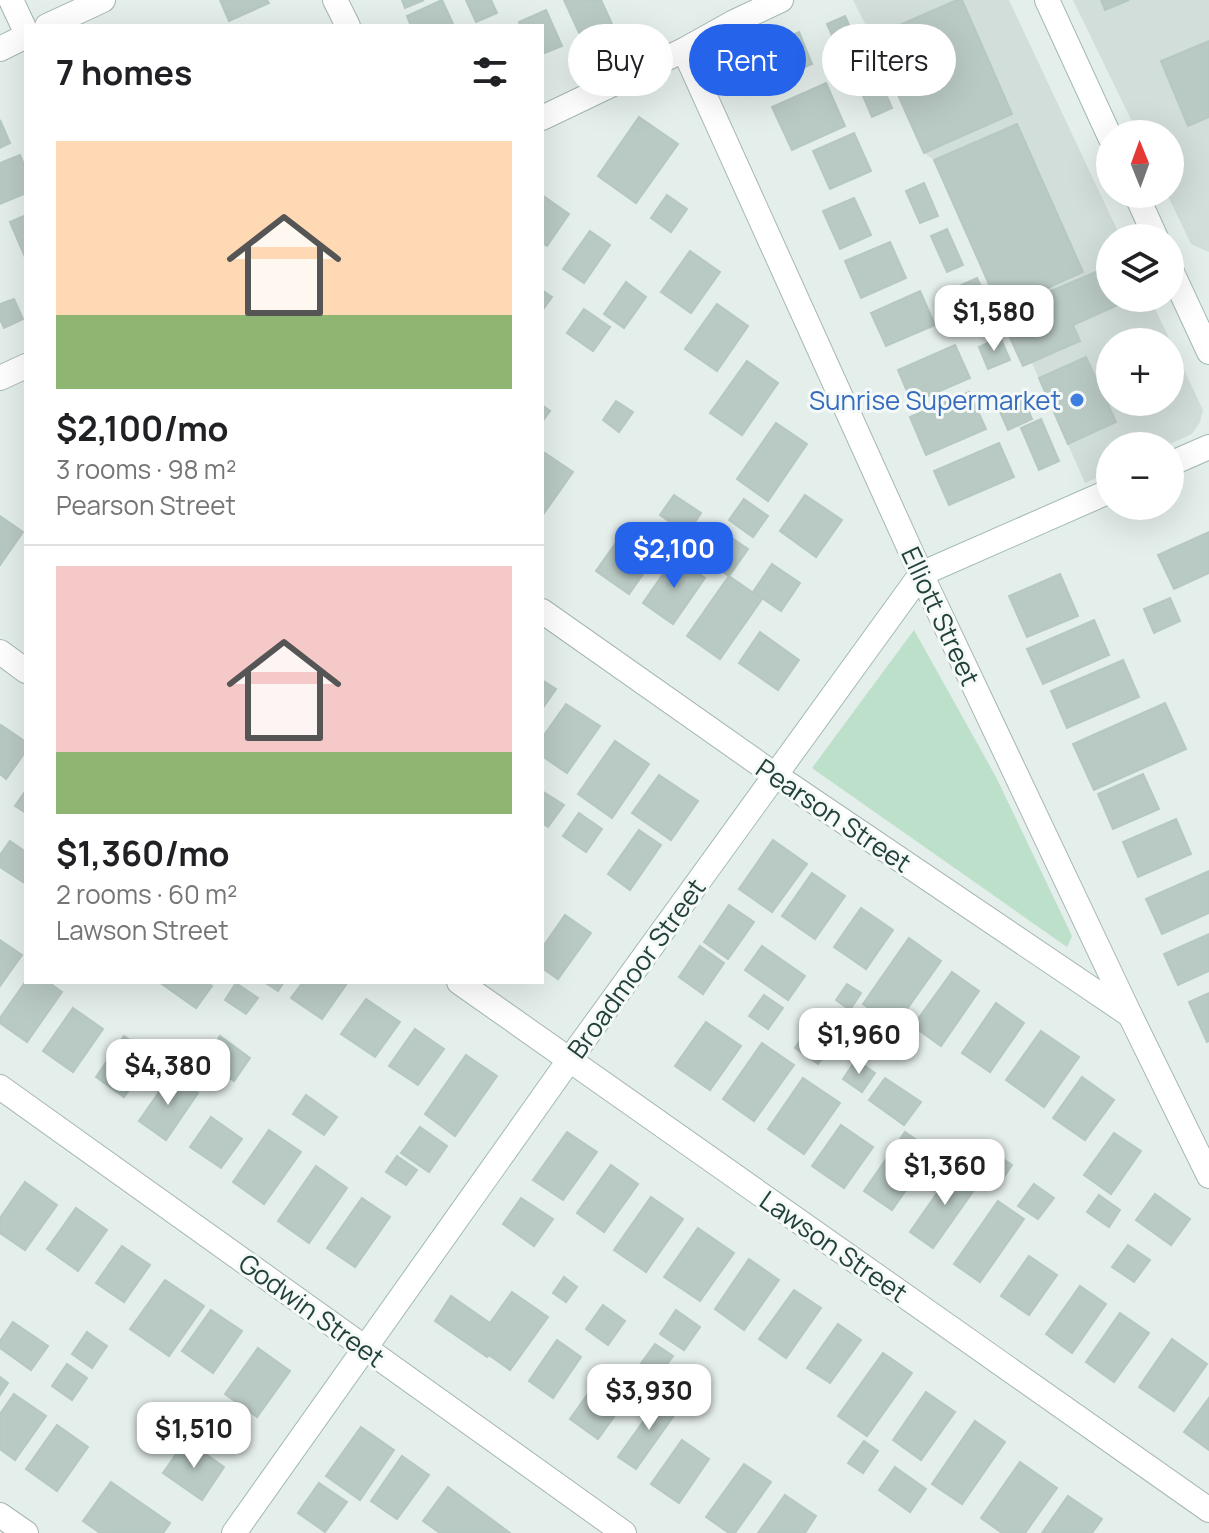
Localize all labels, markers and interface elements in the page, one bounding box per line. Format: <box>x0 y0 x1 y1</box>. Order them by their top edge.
chip: Buy <box>568 24 673 96</box>
chip: Rent <box>689 24 806 96</box>
chip: Filters <box>822 24 956 96</box>
text: 7 homes <box>56 49 192 95</box>
icon: filters <box>468 50 512 94</box>
north arrow <box>1096 120 1184 208</box>
map controls <box>1096 120 1184 520</box>
icon: home <box>212 193 356 337</box>
button: layers <box>1096 224 1184 312</box>
pin: $1,580 <box>929 285 1059 353</box>
text: $1,580 <box>953 293 1035 329</box>
button: + <box>1096 328 1184 416</box>
place label: Sunrise Supermarket <box>809 382 1061 418</box>
marker: Sunrise Supermarket <box>1068 391 1086 409</box>
text: $2,100/mo <box>56 405 228 451</box>
button: − <box>1096 432 1184 520</box>
text: 3 rooms · 98 m² <box>56 451 236 487</box>
text: Pearson Street <box>56 487 236 523</box>
pin: $2,100 <box>609 522 739 590</box>
text: $2,100 <box>633 530 715 566</box>
street label: Elliott Street <box>893 541 989 691</box>
icon: home <box>212 618 356 762</box>
street label: Pearson Street <box>749 750 919 880</box>
text: $1,360/mo <box>56 830 229 876</box>
street label: Broadmoor Street <box>559 871 713 1065</box>
text: 2 rooms · 60 m² <box>56 876 238 912</box>
text: Lawson Street <box>56 912 229 948</box>
pin: $1,960 <box>794 1008 924 1076</box>
text: $1,960 <box>817 1016 901 1052</box>
pin: $4,380 <box>103 1039 233 1107</box>
text: $4,380 <box>124 1047 212 1083</box>
pin: $1,360 <box>880 1139 1010 1207</box>
text: $1,360 <box>904 1147 986 1183</box>
street label: Lawson Street <box>753 1182 915 1310</box>
street label: Godwin Street <box>232 1245 392 1375</box>
pin: $3,930 <box>584 1364 714 1432</box>
text: $3,930 <box>605 1372 693 1408</box>
pin: $1,510 <box>129 1402 259 1470</box>
text: $1,510 <box>155 1410 233 1446</box>

